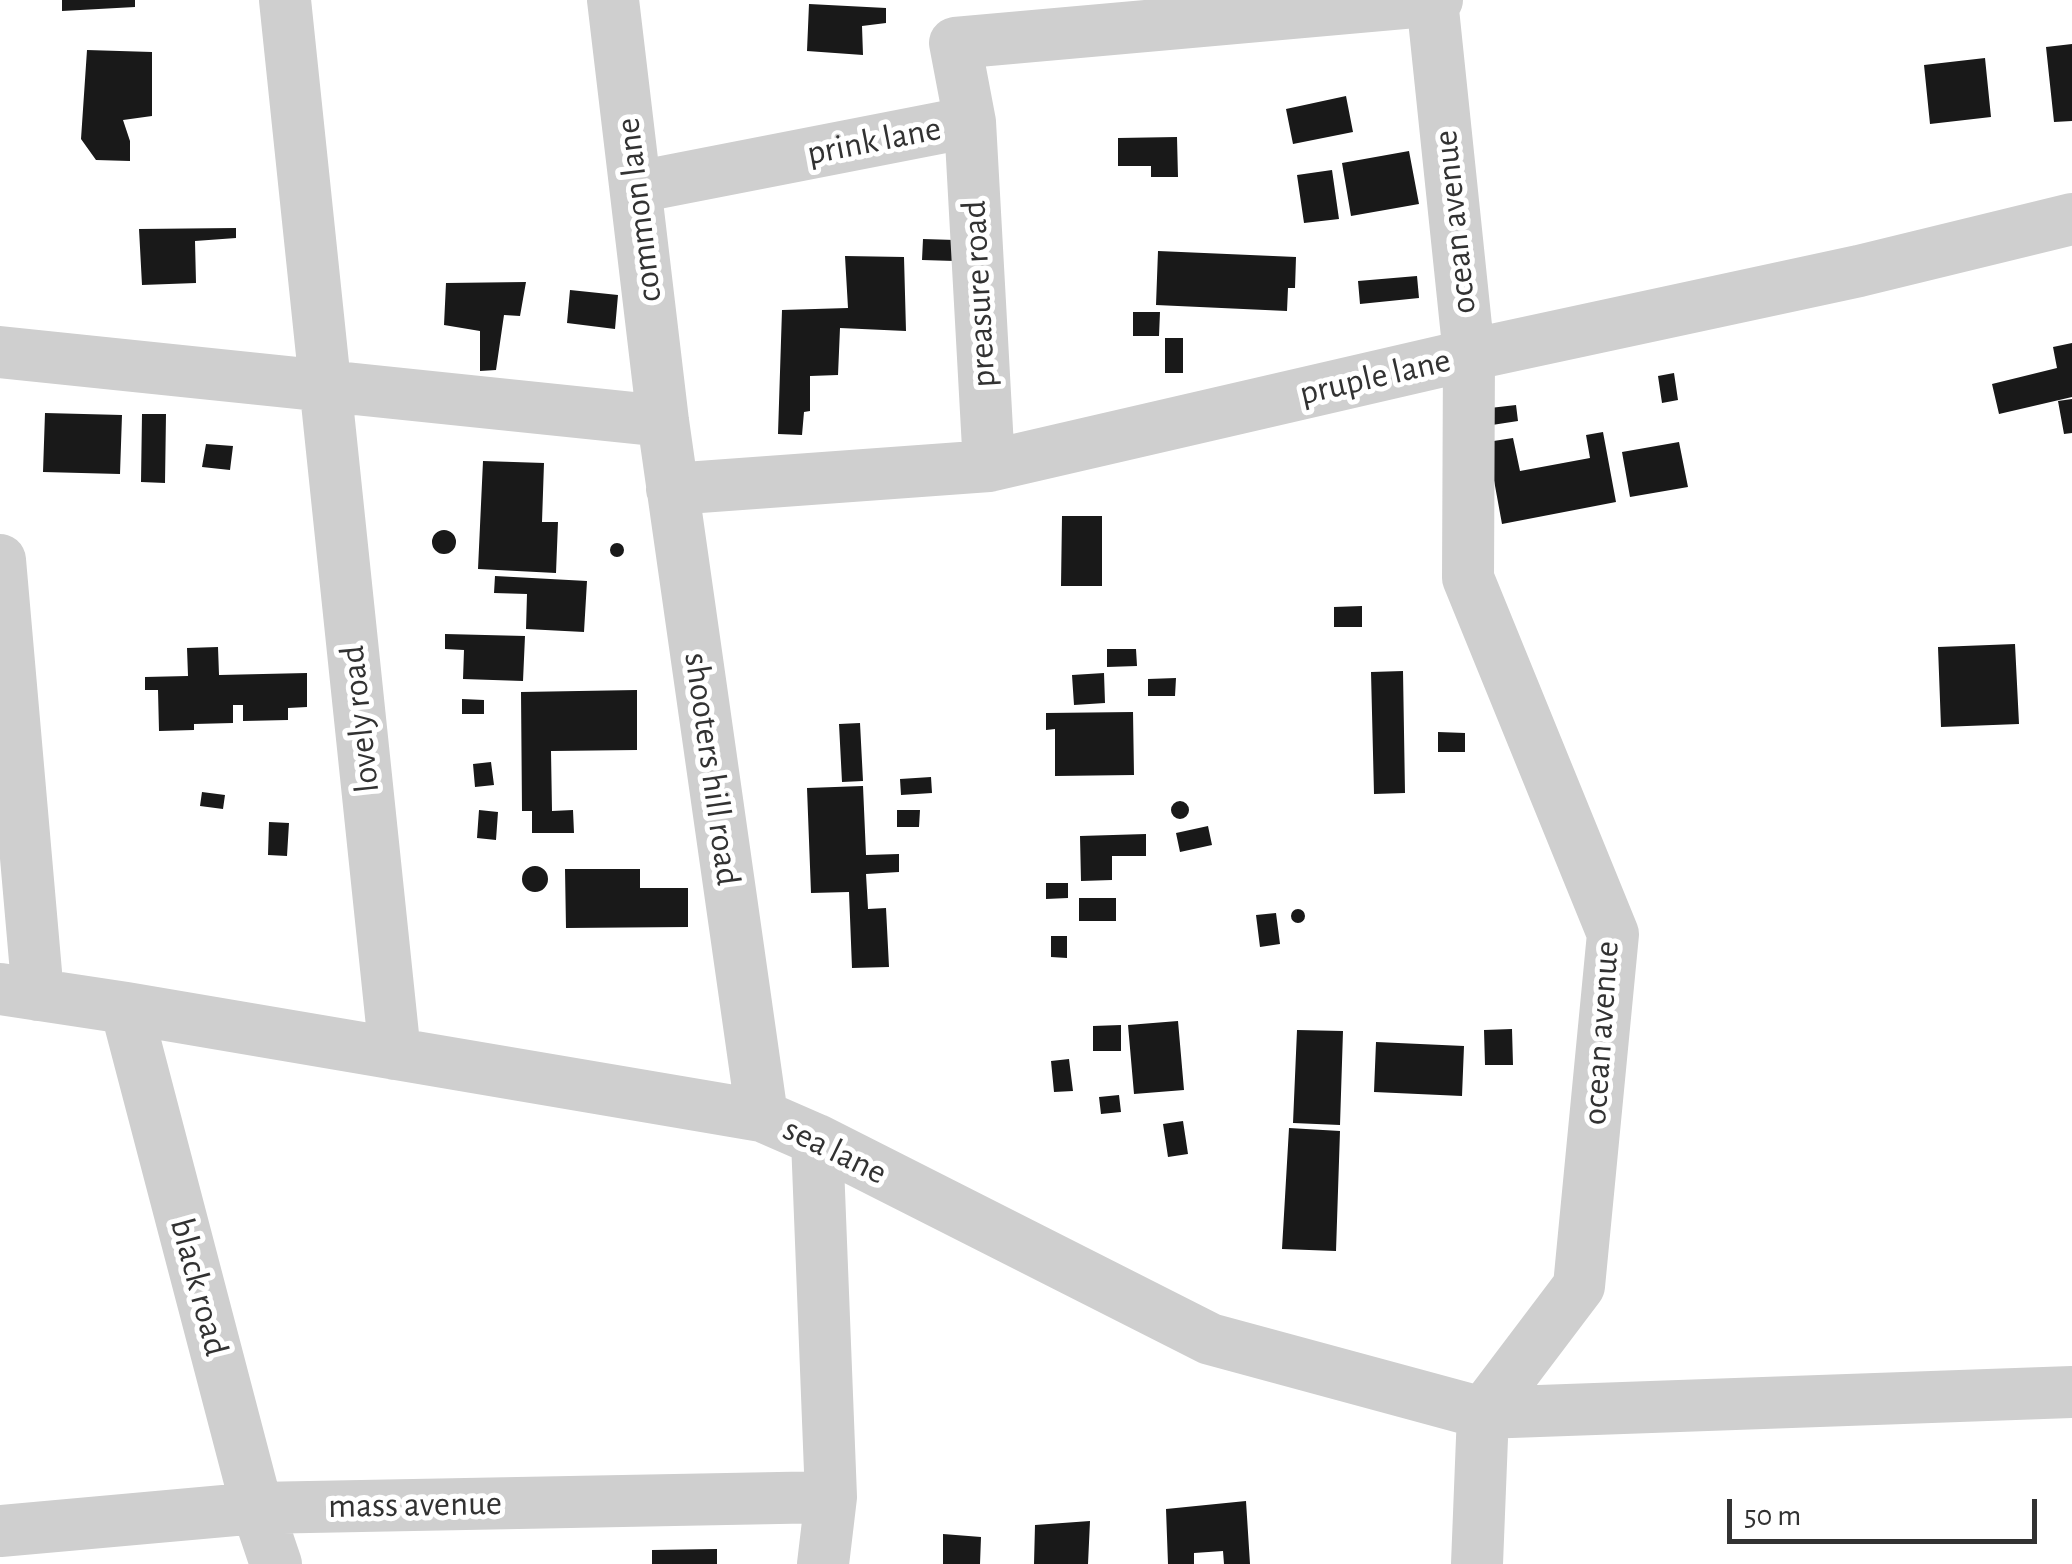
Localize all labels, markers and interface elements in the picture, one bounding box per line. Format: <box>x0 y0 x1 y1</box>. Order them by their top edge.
street label: prink lane <box>803 107 945 175</box>
street label: common lane <box>607 115 671 305</box>
street label: ocean avenue <box>1424 128 1486 316</box>
street label: preasure road <box>953 199 1005 389</box>
street label: pruple lane <box>1295 339 1455 415</box>
street label: lovely road <box>331 643 389 795</box>
street label: shooters hill road <box>675 650 749 888</box>
street label: ocean avenue <box>1574 939 1628 1127</box>
street label: sea lane <box>776 1108 894 1194</box>
street label: black road <box>161 1214 237 1360</box>
scale bar <box>1732 1479 2042 1541</box>
street label: mass avenue <box>328 1482 502 1528</box>
text: 50 m <box>1744 1501 1801 1531</box>

